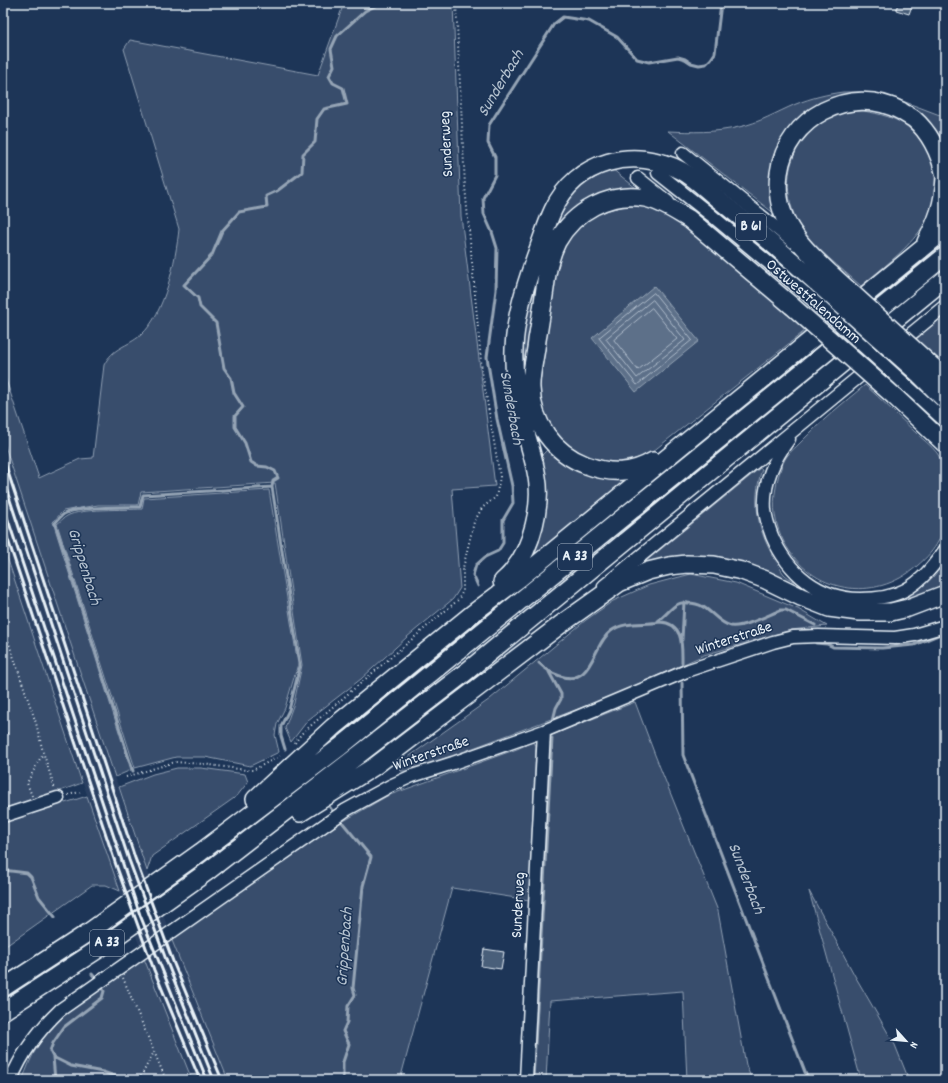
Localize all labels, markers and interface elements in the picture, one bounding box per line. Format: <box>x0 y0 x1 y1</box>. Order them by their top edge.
water label: Sunderbach <box>473 45 532 122</box>
street label: Sunderweg <box>434 110 460 178</box>
road number: B 61 <box>736 214 766 240</box>
street label: Ostwestfalendamm <box>760 254 866 350</box>
water label: Sunderbach <box>492 369 528 448</box>
water label: Grippenbach <box>60 526 106 609</box>
road number: A 33 <box>558 544 592 570</box>
street label: Winterstraße <box>693 616 775 662</box>
street label: Winterstraße <box>390 730 472 778</box>
water label: Sunderbach <box>720 840 770 919</box>
street label: Sunderweg <box>506 871 532 939</box>
water label: Grippenbach <box>331 906 361 987</box>
road number: A 33 <box>90 930 124 956</box>
north arrow <box>886 1021 926 1061</box>
text: N <box>905 1039 921 1051</box>

